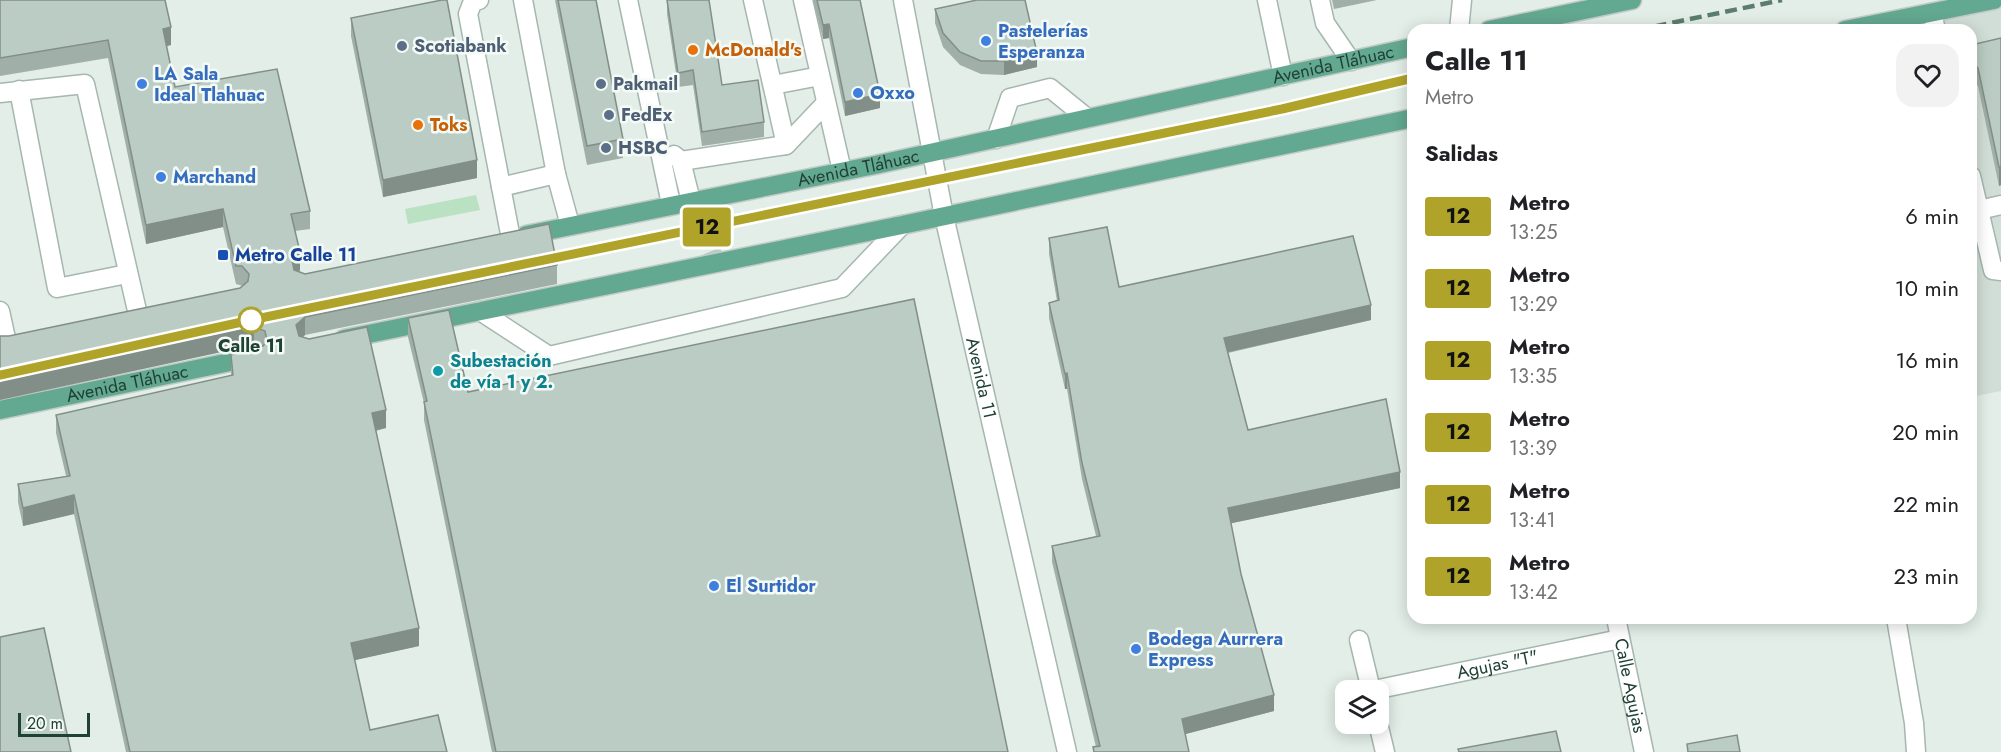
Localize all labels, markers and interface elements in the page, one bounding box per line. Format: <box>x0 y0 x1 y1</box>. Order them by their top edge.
place label: Pastelerías Esperanza <box>998 18 1088 65</box>
place label: Scotiabank <box>414 33 507 59</box>
marker: Pastelerías Esperanza <box>979 34 993 48</box>
place label: McDonald's <box>705 37 802 63</box>
marker: Scotiabank <box>395 39 409 53</box>
street label: Avenida Tláhuac <box>1270 39 1396 90</box>
text: Calle 11 <box>1425 40 1528 81</box>
marker: McDonald's <box>686 43 700 57</box>
button: heart <box>1896 44 1959 107</box>
place label: LA Sala Ideal Tlahuac <box>154 61 265 108</box>
place label: Pakmail <box>613 71 678 97</box>
marker: LA Sala Ideal Tlahuac <box>135 77 149 91</box>
marker: Pakmail <box>594 77 608 91</box>
place label: Oxxo <box>870 80 915 106</box>
text: Metro <box>1425 83 1474 112</box>
marker: Oxxo <box>851 86 865 100</box>
place label: FedEx <box>621 102 673 128</box>
marker: FedEx <box>602 108 616 122</box>
place label: Toks <box>430 112 468 138</box>
marker: Toks <box>411 118 425 132</box>
place label: HSBC <box>618 135 668 161</box>
text: Salidas <box>1425 137 1498 169</box>
marker: HSBC <box>599 141 613 155</box>
street label: Avenida Tláhuac <box>795 143 922 193</box>
place label: Marchand <box>173 164 256 190</box>
marker: Marchand <box>154 170 168 184</box>
text: Metro <box>1509 186 1570 218</box>
text: 6 min <box>1905 200 1959 232</box>
text: 12 <box>1446 201 1470 231</box>
line badge: 12 <box>680 208 734 246</box>
text: 12 <box>695 212 719 242</box>
text: 13:25 <box>1509 218 1558 247</box>
place label: Metro Calle 11 <box>235 242 356 268</box>
marker: Metro Calle 11 <box>216 248 230 262</box>
text: Metro <box>1509 258 1570 290</box>
text: 10 min <box>1895 272 1959 304</box>
text: 12 <box>1446 273 1470 303</box>
text: 13:29 <box>1509 290 1558 319</box>
marker: Calle 11 <box>238 307 264 333</box>
text: Metro <box>1509 330 1570 362</box>
place label: Calle 11 <box>218 333 284 359</box>
street label: Avenida 11 <box>959 335 1003 421</box>
text: 16 min <box>1895 344 1959 376</box>
text: 12 <box>1446 345 1470 375</box>
place label: Subestación de vía 1 y 2. <box>450 348 553 395</box>
street label: Avenida Tláhuac <box>64 358 191 409</box>
text: 13:35 <box>1509 362 1557 391</box>
marker: Subestación de vía 1 y 2. <box>431 364 445 378</box>
text: Metro <box>1509 402 1570 434</box>
text: 20 min <box>1892 416 1959 448</box>
text: 12 <box>1446 417 1470 447</box>
text: 13:39 <box>1509 434 1557 463</box>
text: Metro <box>1509 474 1570 506</box>
text: 22 min <box>1893 488 1959 520</box>
text: 12 <box>1446 489 1470 519</box>
text: 13:41 <box>1509 506 1556 535</box>
text: Metro <box>1509 546 1570 578</box>
text: 23 min <box>1893 560 1959 592</box>
text: 12 <box>1446 561 1470 591</box>
place label: El Surtidor <box>726 573 817 599</box>
text: 13:42 <box>1509 578 1558 607</box>
marker: El Surtidor <box>707 579 721 593</box>
place label: Bodega Aurrera Express <box>1148 626 1283 673</box>
street label: Calle Agujas <box>1608 636 1653 735</box>
marker: Bodega Aurrera Express <box>1129 642 1143 656</box>
street label: Agujas "T" <box>1454 643 1540 686</box>
map controls <box>1335 680 1389 734</box>
button: layers <box>1335 680 1389 734</box>
scale bar <box>18 710 90 738</box>
text: 20 m <box>27 712 63 735</box>

